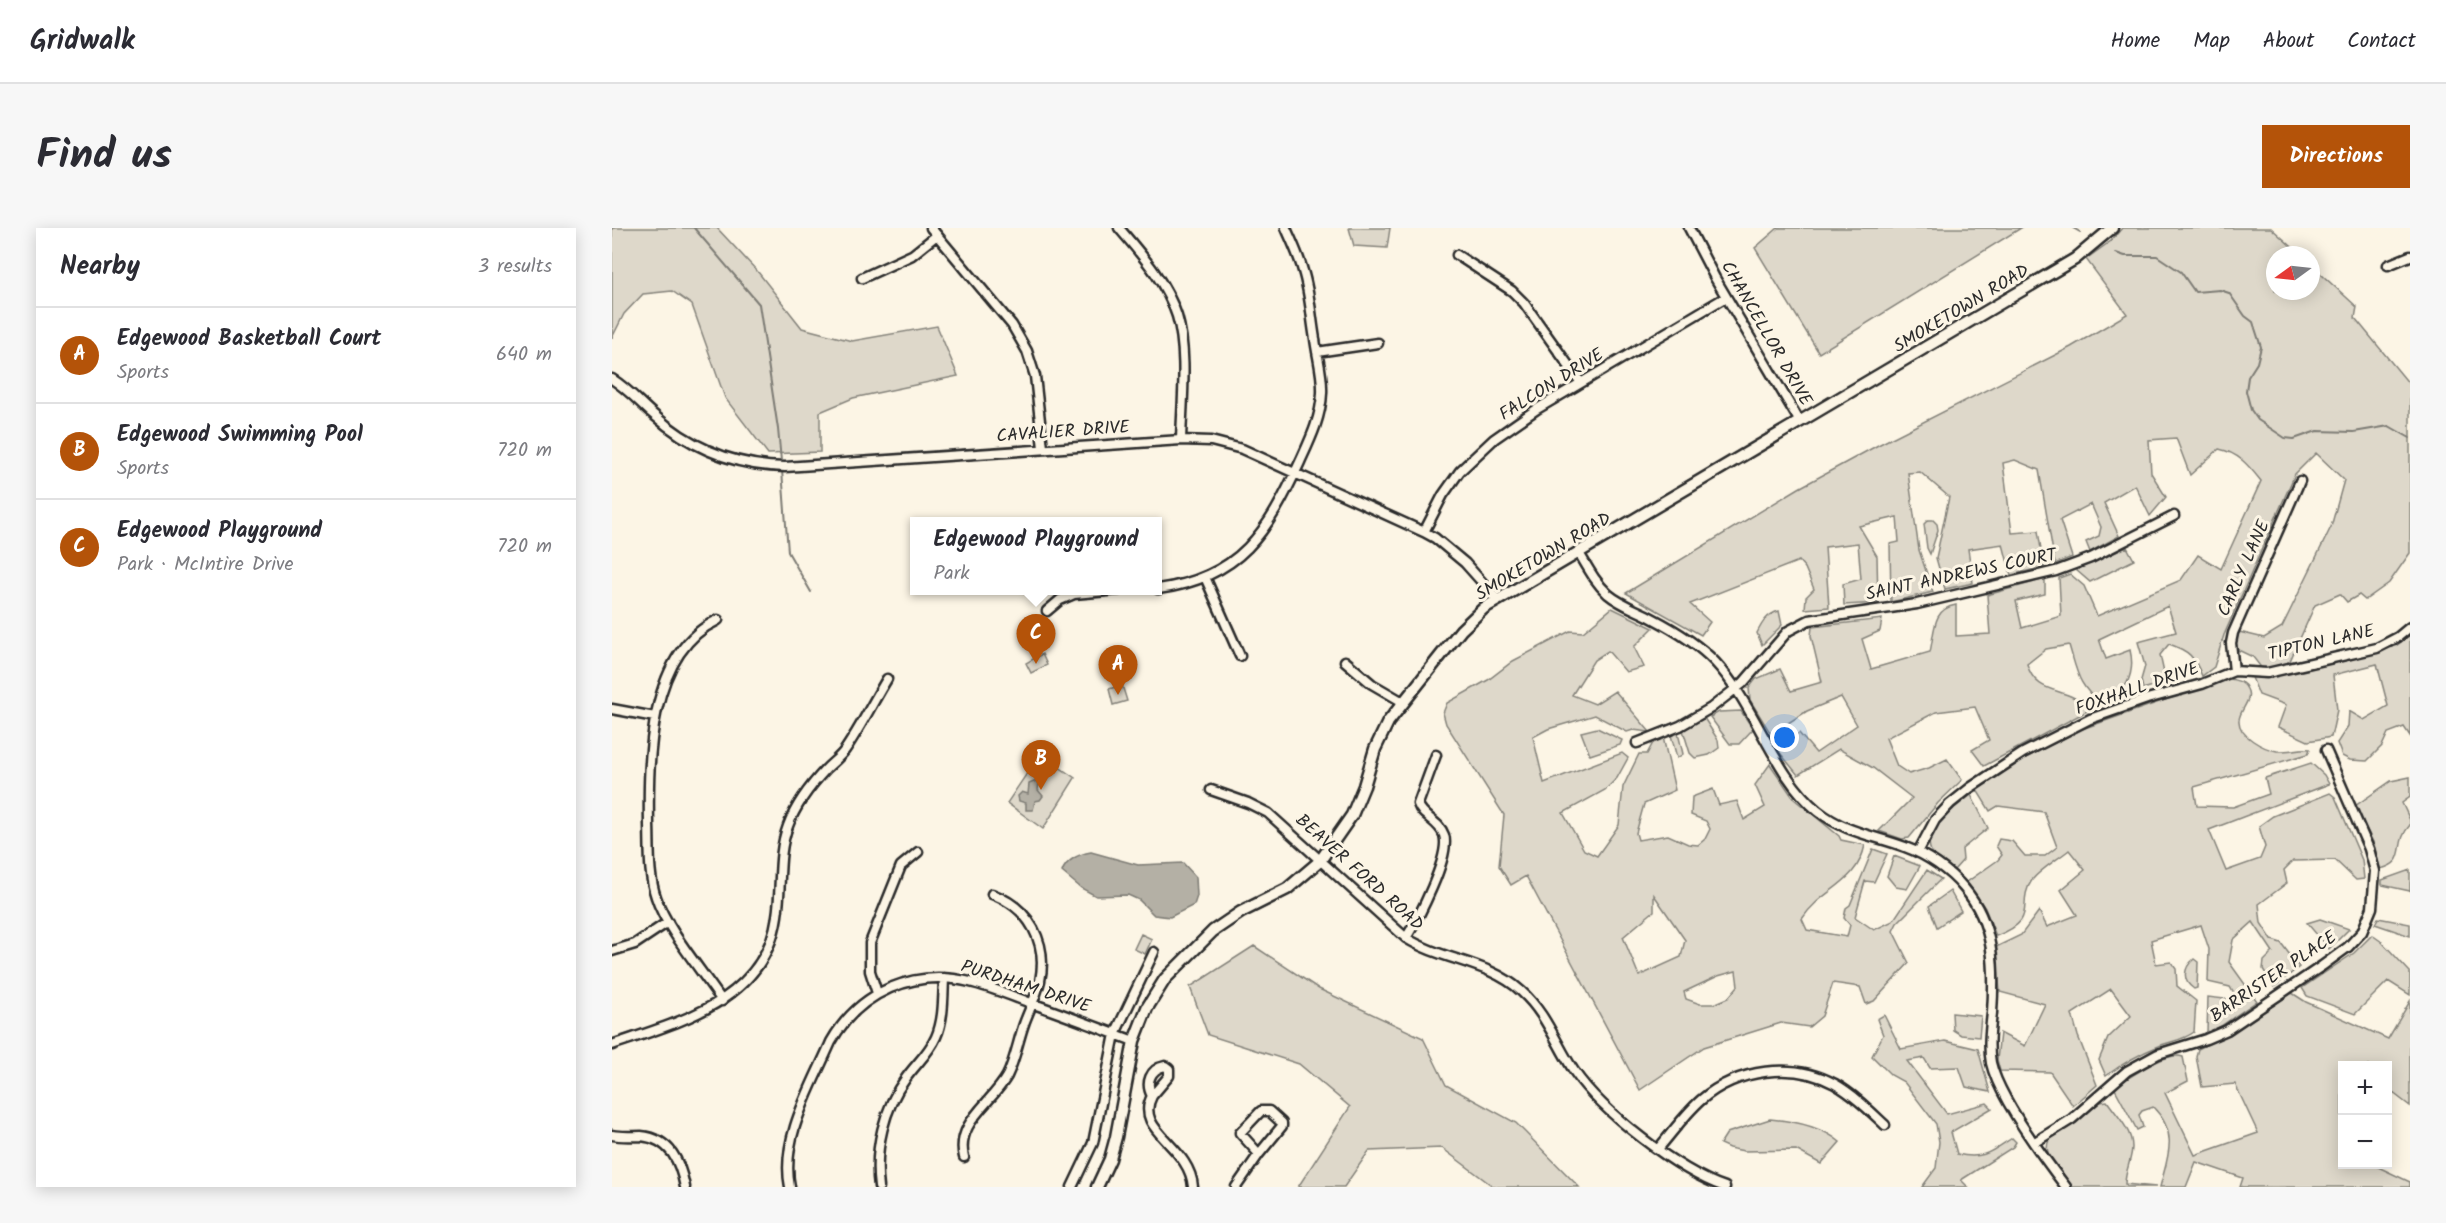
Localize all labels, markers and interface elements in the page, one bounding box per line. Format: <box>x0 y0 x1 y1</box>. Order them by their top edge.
text: Gridwalk <box>30 19 135 64</box>
text: Home <box>2111 25 2160 58</box>
text: Map <box>2193 25 2230 58</box>
text: About <box>2263 25 2314 58</box>
text: Contact <box>2347 25 2416 58</box>
text: Find us <box>36 123 172 190</box>
button: Directions <box>2262 125 2410 188</box>
text: Nearby <box>60 246 140 288</box>
north arrow <box>2266 246 2320 300</box>
text: 3 results <box>478 251 552 283</box>
street label: CHANCELLOR DRIVE <box>1712 256 1819 412</box>
street label: SMOKETOWN ROAD <box>1888 257 2036 361</box>
text: Edgewood Basketball Court <box>117 322 381 357</box>
text: A <box>73 339 86 371</box>
text: 640 m <box>496 339 552 371</box>
street label: FALCON DRIVE <box>1494 341 1610 429</box>
text: Sports <box>117 357 169 389</box>
street label: CAVALIER DRIVE <box>995 413 1131 452</box>
text: Edgewood Swimming Pool <box>117 418 363 453</box>
text: B <box>73 435 86 467</box>
text: 720 m <box>497 435 552 467</box>
text: Sports <box>117 453 169 485</box>
street label: SMOKETOWN ROAD <box>1470 505 1618 609</box>
text: Edgewood Playground <box>117 514 322 549</box>
street label: CARLY LANE <box>2210 515 2279 622</box>
popup <box>910 517 1162 595</box>
text: Edgewood Playground <box>933 523 1139 558</box>
text: C <box>73 531 86 563</box>
text: 720 m <box>497 531 552 563</box>
street label: SAINT ANDREWS COURT <box>1863 541 2061 610</box>
text: Park · McIntire Drive <box>117 549 293 581</box>
text: Park <box>933 558 970 590</box>
pin: C <box>1016 614 1056 664</box>
street label: TIPTON LANE <box>2265 617 2378 670</box>
pin: A <box>1098 646 1138 695</box>
street label: FOXHALL DRIVE <box>2072 654 2204 724</box>
your location <box>1770 723 1799 752</box>
pin: B <box>1022 740 1060 790</box>
street label: BEAVER FORD ROAD <box>1288 807 1430 939</box>
street label: BARRISTER PLACE <box>2204 923 2344 1031</box>
street label: PURDHAM DRIVE <box>957 953 1095 1022</box>
map controls <box>2338 1061 2392 1169</box>
button: + <box>2338 1061 2392 1115</box>
button: − <box>2338 1115 2392 1169</box>

